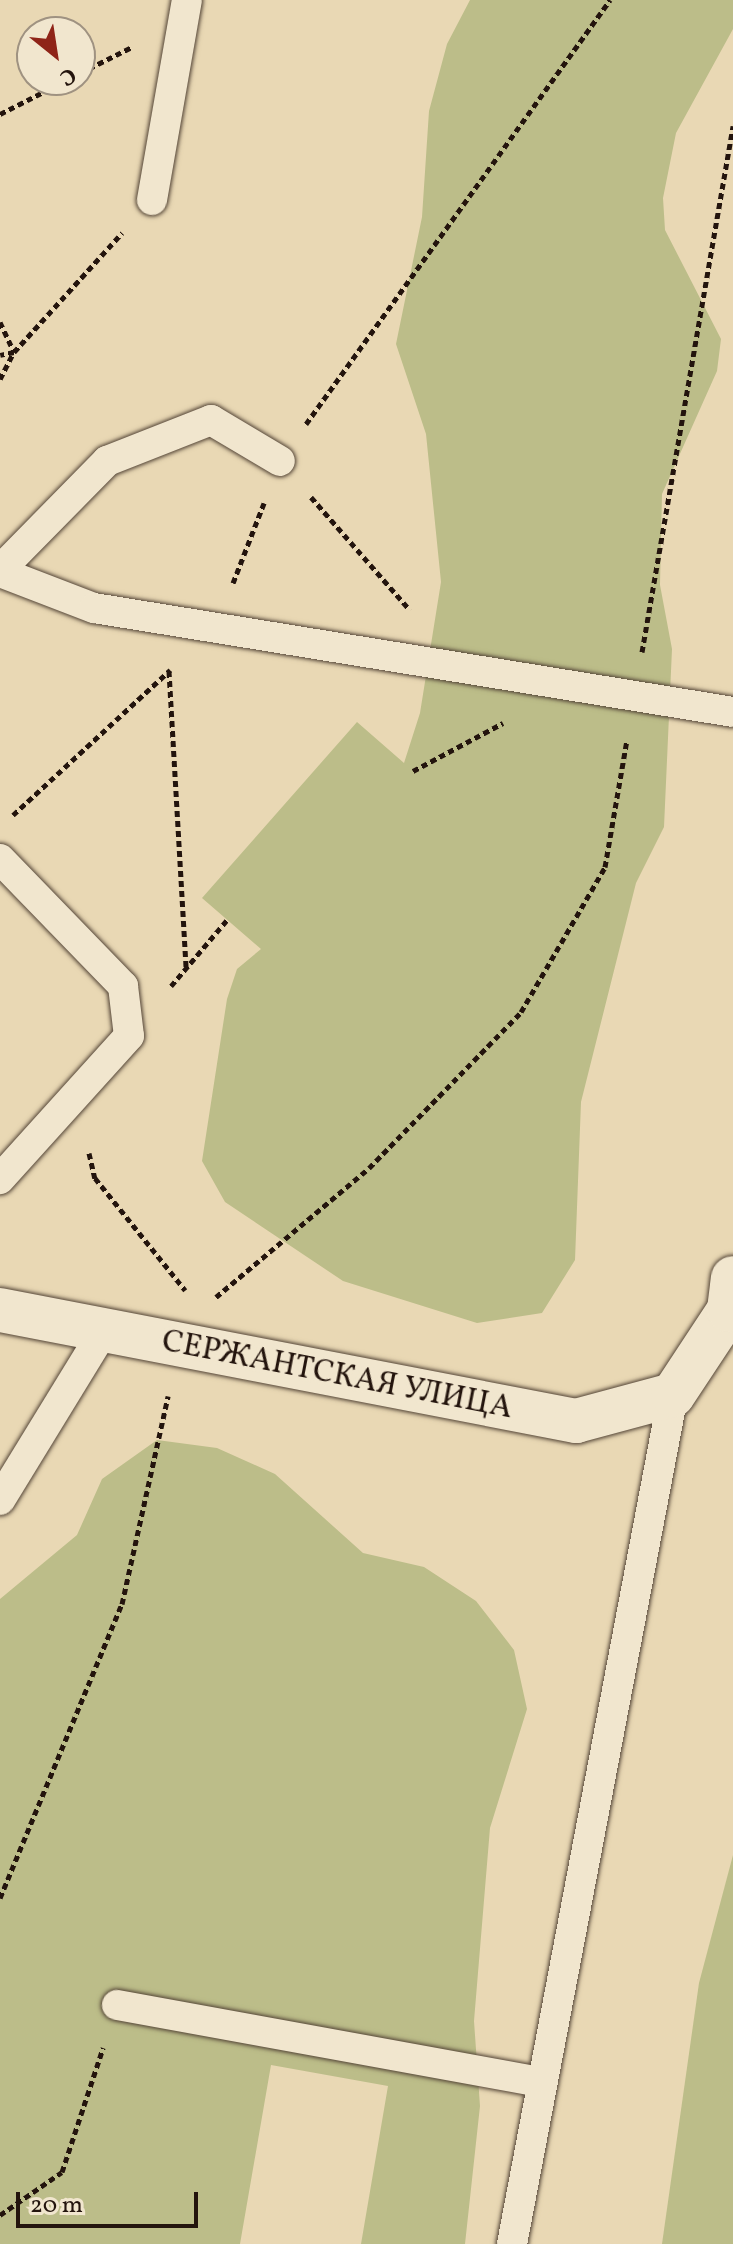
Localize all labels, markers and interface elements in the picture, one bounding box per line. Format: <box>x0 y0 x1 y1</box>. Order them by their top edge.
north arrow <box>16 16 96 96</box>
text: С <box>53 59 81 92</box>
street label: СЕРЖАНТСКАЯ УЛИЦА <box>158 1323 516 1429</box>
scale bar <box>20 2176 202 2226</box>
text: 20 m <box>30 2189 83 2223</box>

